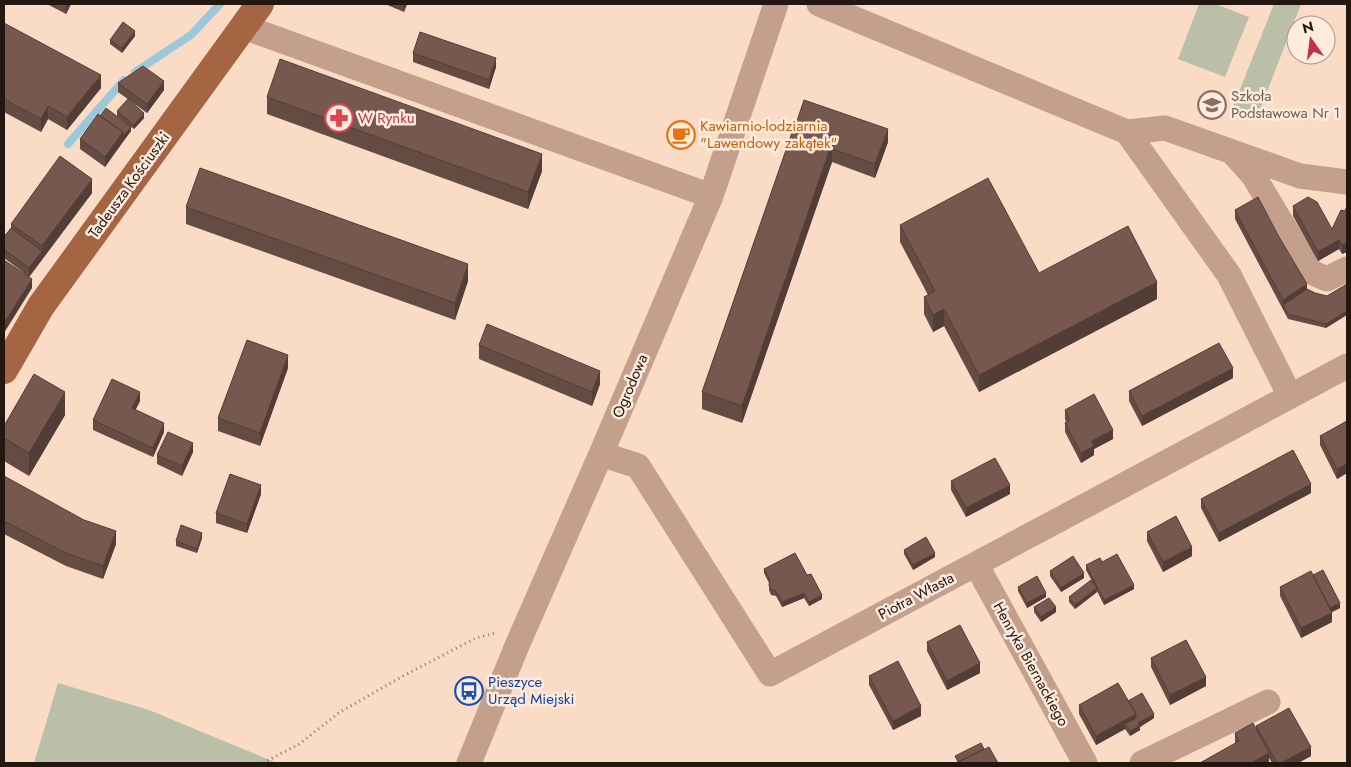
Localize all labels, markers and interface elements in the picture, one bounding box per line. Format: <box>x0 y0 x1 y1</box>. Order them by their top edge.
north arrow <box>1286 15 1336 65</box>
text: N <box>1300 16 1316 38</box>
place label: Szkoła Podstawowa Nr 1 <box>1231 85 1340 124</box>
school or university icon: Szkoła Podstawowa Nr 1 <box>1197 90 1227 120</box>
pharmacy icon: W Rynku <box>324 103 354 133</box>
place label: W Rynku <box>358 107 415 129</box>
place label: Kawiarnio-lodziarnia "Lawendowy zakątek" <box>700 115 838 154</box>
cafe icon: Kawiarnio-lodziarnia "Lawendowy zakątek" <box>666 120 696 150</box>
street label: Tadeusza Kościuszki <box>83 128 175 242</box>
street label: Ogrodowa <box>607 351 653 421</box>
street label: Piotra Własta <box>874 567 958 625</box>
street label: Henryka Biernackiego <box>988 598 1074 730</box>
place label: Pieszyce Urząd Miejski <box>488 671 574 710</box>
bus stop icon: Pieszyce Urząd Miejski <box>454 676 484 706</box>

